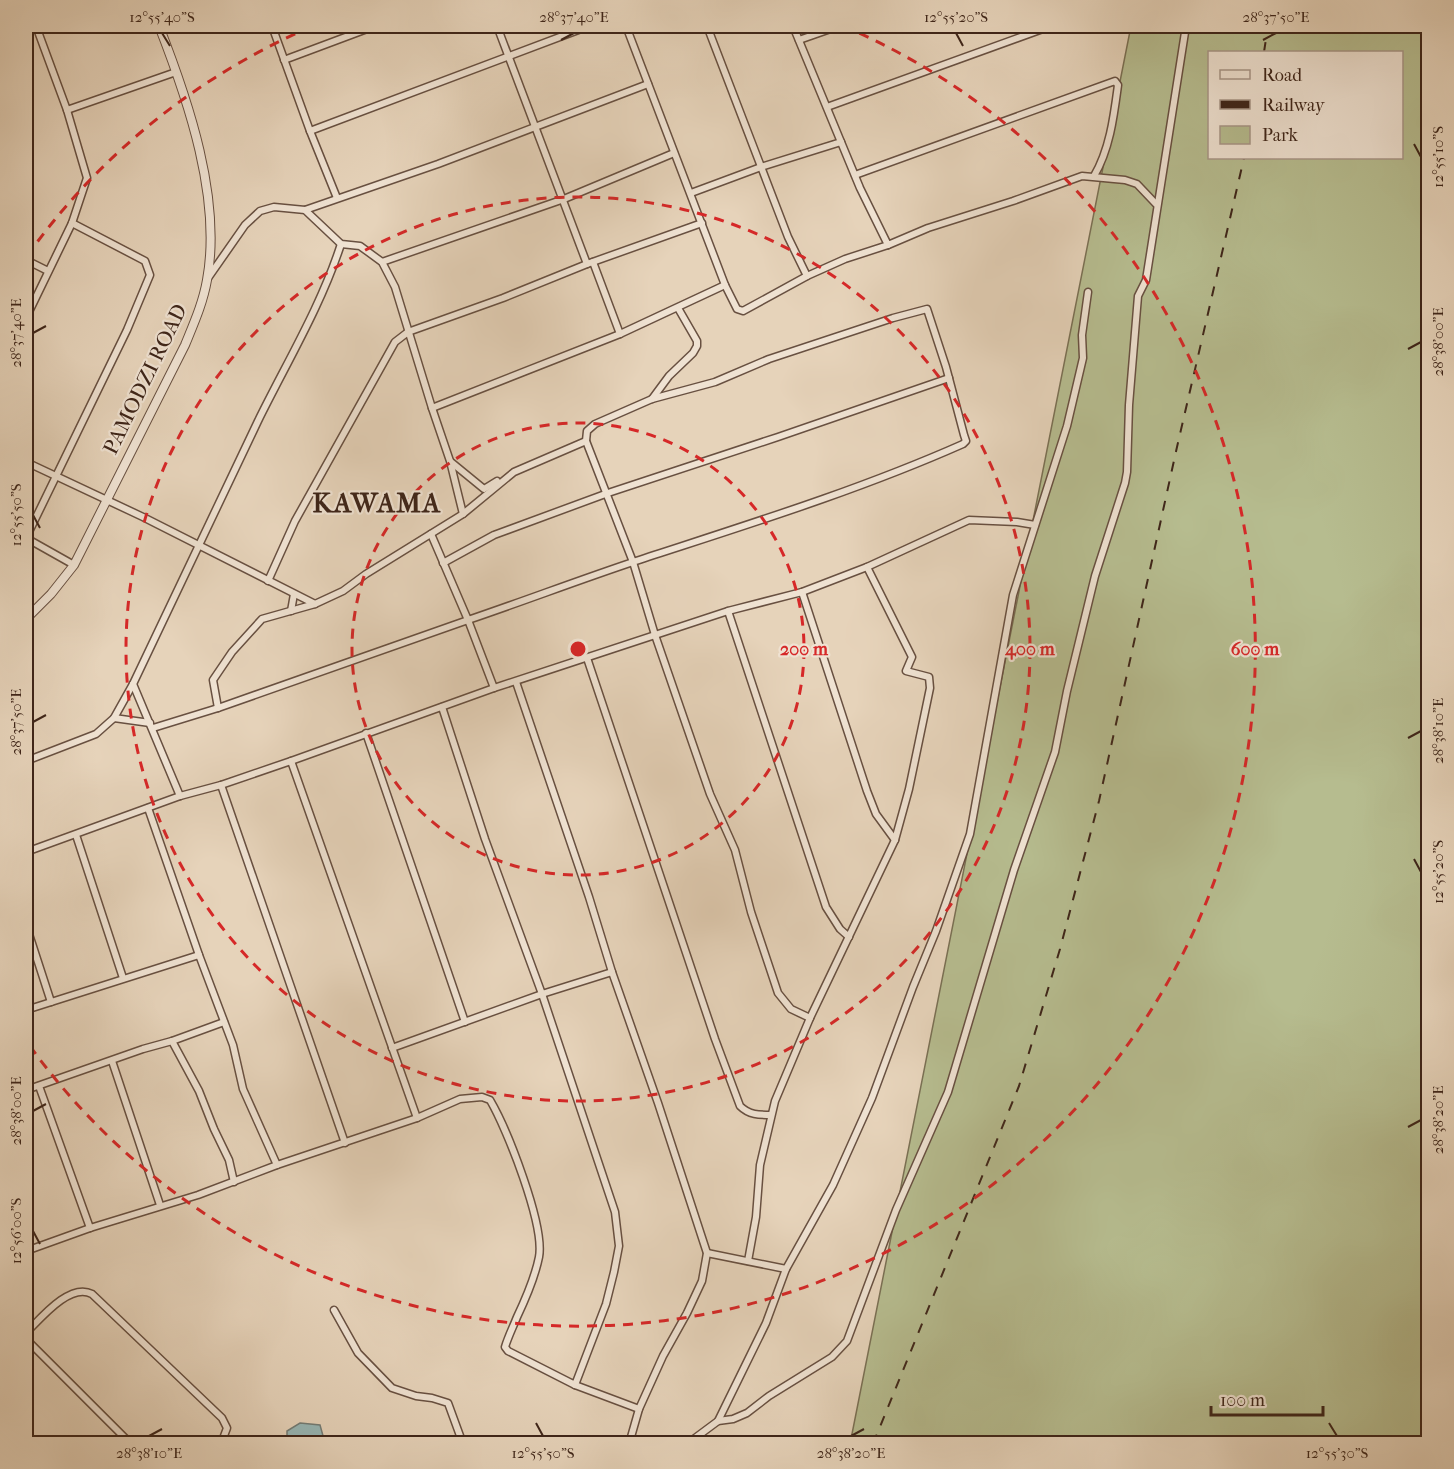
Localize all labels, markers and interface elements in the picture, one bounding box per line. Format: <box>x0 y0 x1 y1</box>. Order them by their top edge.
text: 12°55'40"S <box>129 8 195 26</box>
text: 28°37'40"E <box>539 8 609 26</box>
text: 12°55'20"S <box>924 8 988 26</box>
text: 28°37'50"E <box>1242 8 1310 26</box>
legend <box>1208 51 1403 159</box>
text: Road <box>1262 65 1302 86</box>
text: Railway <box>1262 95 1326 116</box>
text: Park <box>1262 125 1299 146</box>
text: 12°55'10"S <box>1429 126 1447 188</box>
text: 28°37'40"E <box>7 298 25 368</box>
street label: PAMODZI ROAD <box>98 300 192 458</box>
text: 28°38'00"E <box>1429 307 1447 377</box>
text: 12°55'50"S <box>7 483 25 546</box>
district label: KAWAMA <box>313 487 441 519</box>
centre of rings <box>568 639 588 659</box>
text: 200 m <box>780 639 829 660</box>
text: 400 m <box>1004 639 1056 660</box>
text: 600 m <box>1231 639 1280 660</box>
text: 28°37'50"E <box>7 688 25 756</box>
text: 28°38'10"E <box>1429 698 1447 764</box>
text: 12°55'20"S <box>1429 840 1447 904</box>
text: 28°38'00"E <box>7 1076 25 1146</box>
text: 28°38'20"E <box>1429 1086 1447 1154</box>
text: 12°56'00"S <box>7 1198 25 1264</box>
scale bar <box>1211 1379 1324 1417</box>
text: 100 m <box>1220 1390 1265 1411</box>
text: 28°38'10"E <box>116 1444 182 1462</box>
text: 12°55'50"S <box>512 1444 575 1462</box>
text: 28°38'20"E <box>817 1444 885 1462</box>
text: 12°55'30"S <box>1306 1444 1369 1462</box>

